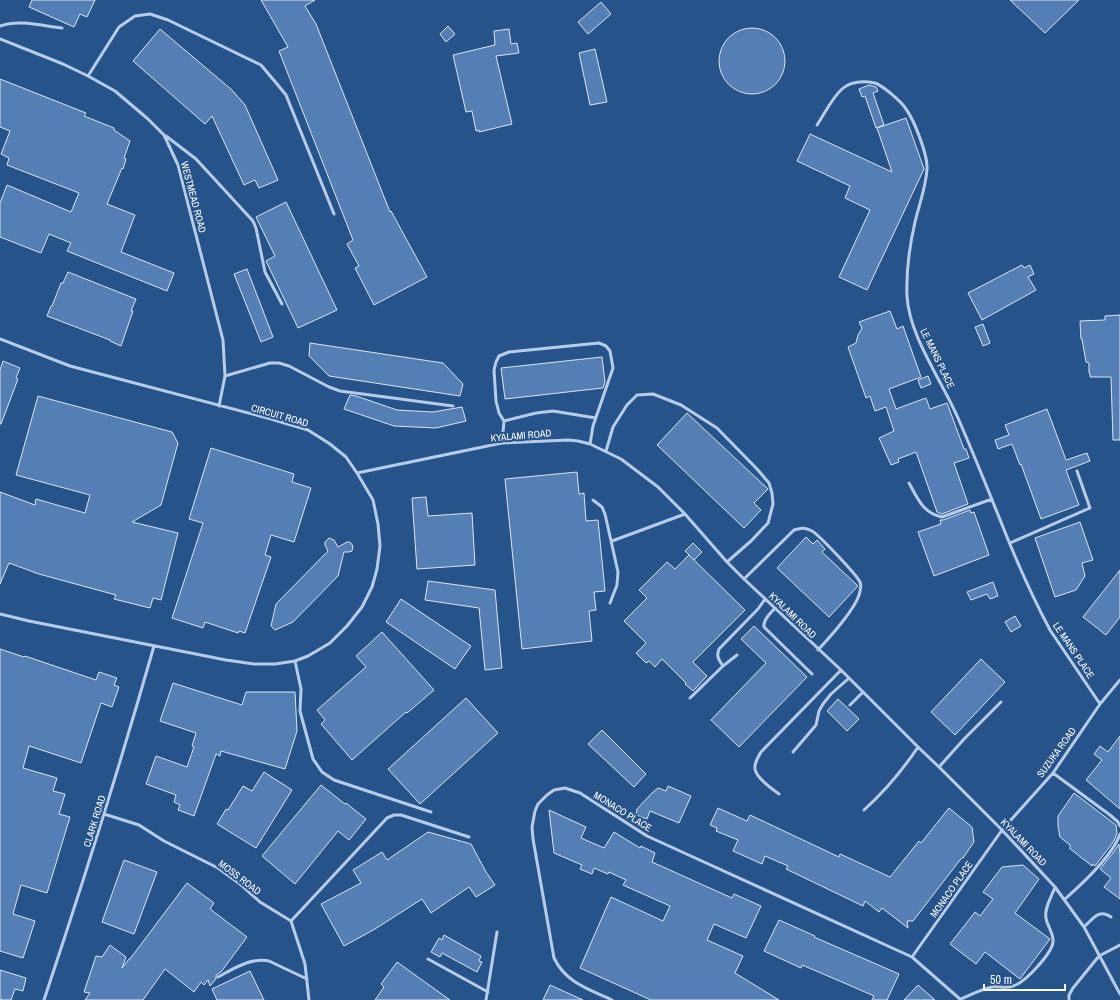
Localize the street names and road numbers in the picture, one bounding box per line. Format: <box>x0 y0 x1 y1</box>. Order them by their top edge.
street label: WESTMEAD ROAD <box>178 160 209 234</box>
street label: LE MANS PLACE <box>917 326 958 390</box>
street label: CIRCUIT ROAD <box>250 401 310 430</box>
street label: KYALAMI ROAD <box>490 426 552 445</box>
street label: KYALAMI ROAD <box>766 590 819 641</box>
street label: LE MANS PLACE <box>1050 620 1097 681</box>
street label: SUZUKA ROAD <box>1034 725 1079 780</box>
street label: MONACO PLACE <box>591 788 654 834</box>
street label: CLARK ROAD <box>80 794 109 849</box>
street label: KYALAMI ROAD <box>998 816 1050 869</box>
street label: MOSS ROAD <box>216 857 264 898</box>
street label: MONACO PLACE <box>927 858 976 920</box>

